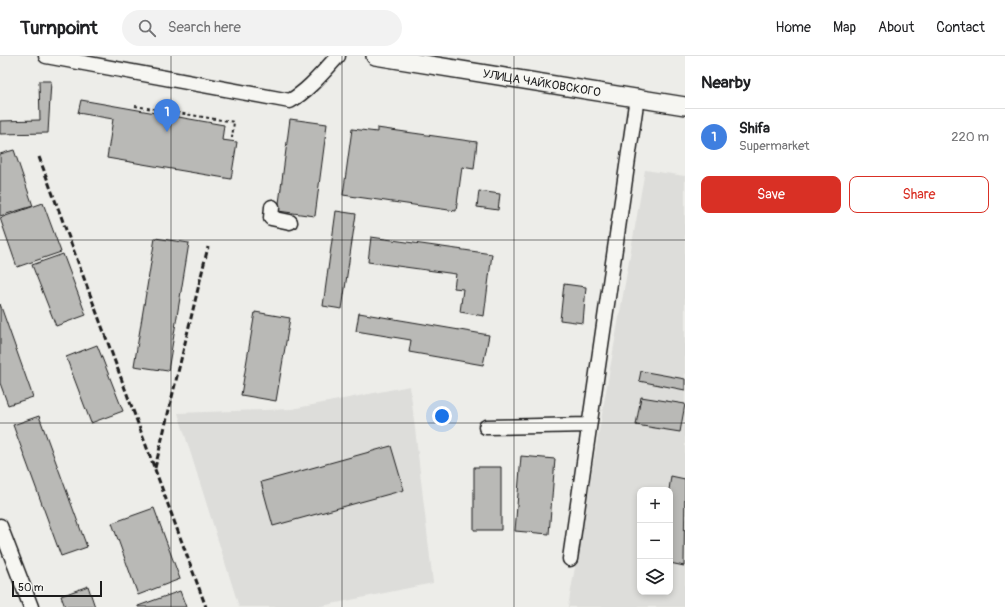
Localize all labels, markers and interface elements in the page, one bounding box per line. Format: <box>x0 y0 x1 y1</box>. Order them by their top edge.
search box <box>122 10 402 46</box>
text: Turnpoint <box>20 16 98 40</box>
icon: search <box>136 17 158 39</box>
text: Search here <box>168 18 241 37</box>
text: Home <box>776 19 811 36</box>
text: Map <box>833 19 856 36</box>
text: About <box>878 19 914 36</box>
text: Contact <box>936 19 985 36</box>
street label: УЛИЦА ЧАЙКОВСКОГО <box>482 66 602 100</box>
text: Nearby <box>701 72 750 93</box>
pin: 1 <box>154 99 180 132</box>
text: Shifa <box>739 119 770 138</box>
text: 1 <box>711 129 717 145</box>
text: 220 m <box>951 129 989 145</box>
text: Supermarket <box>739 138 810 154</box>
button: Save <box>701 176 841 213</box>
button: Share <box>849 176 989 213</box>
your location <box>432 406 452 426</box>
map controls <box>637 487 673 595</box>
button: + <box>637 487 673 523</box>
button: − <box>637 523 673 559</box>
button: layers <box>637 559 673 595</box>
scale bar <box>12 579 102 598</box>
text: 50 m <box>18 581 44 594</box>

